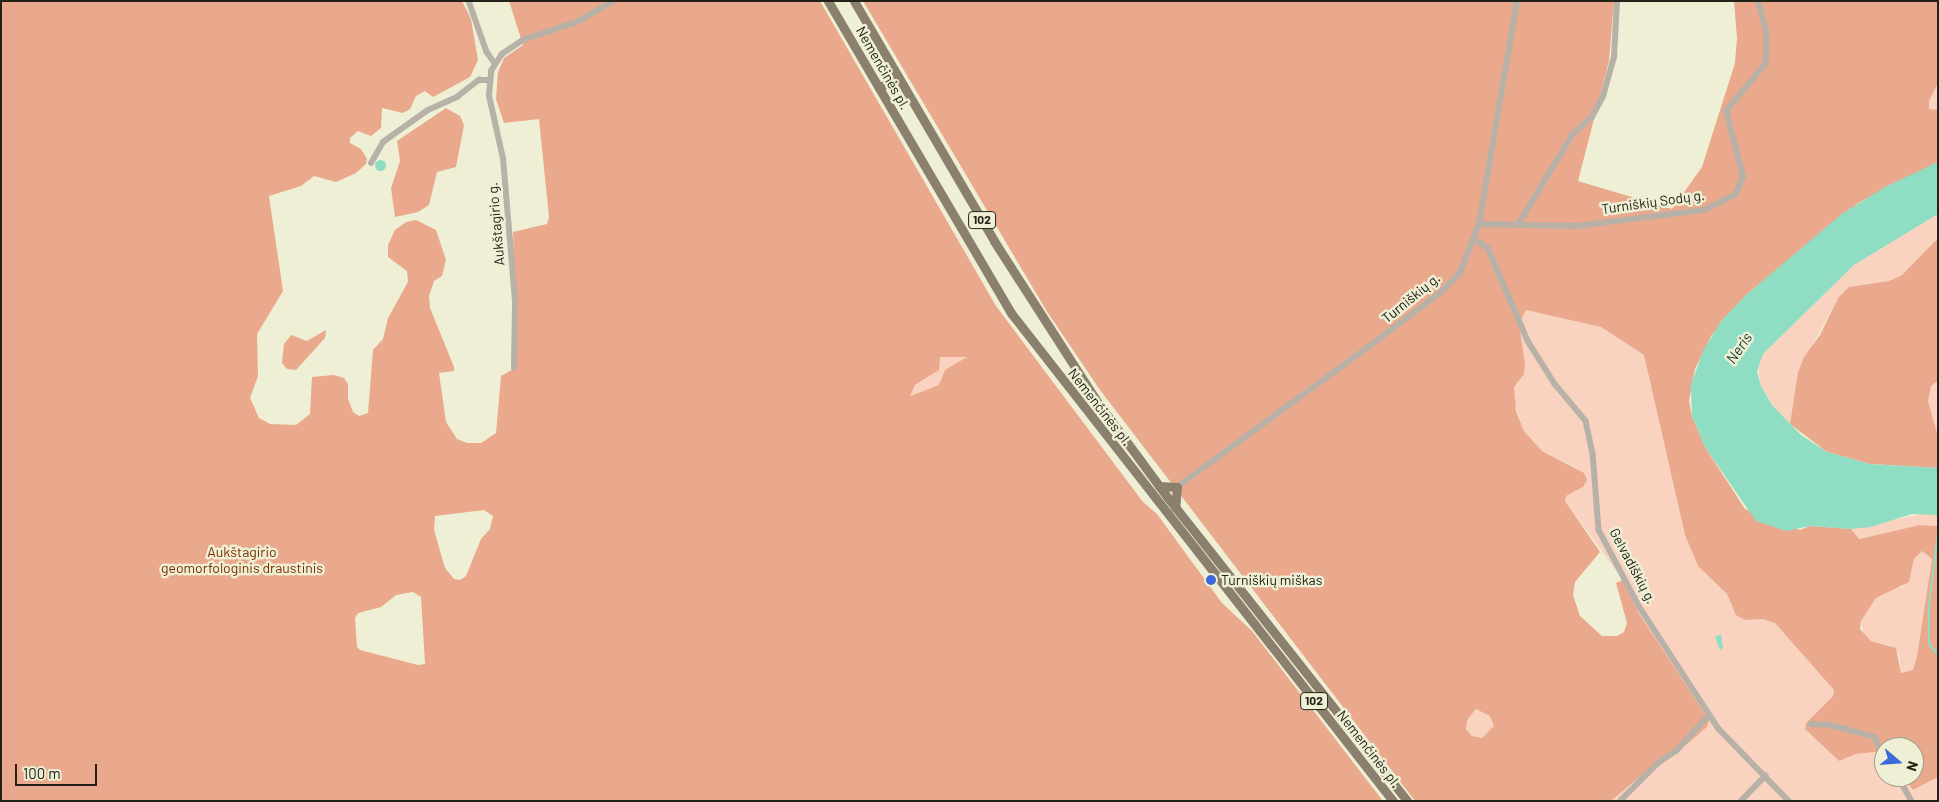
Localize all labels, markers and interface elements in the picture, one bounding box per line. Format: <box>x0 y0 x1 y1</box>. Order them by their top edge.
street label: Nemenčinės pl. <box>852 23 914 113</box>
street label: Aukštagirio g. <box>484 182 508 266</box>
street label: Turniškių Sodų g. <box>1600 186 1706 218</box>
road number: 102 <box>967 210 997 230</box>
street label: Turniškių g. <box>1378 269 1444 327</box>
water label: Neris <box>1722 329 1756 367</box>
street label: Nemenčinės pl. <box>1065 365 1135 449</box>
street label: Gelvadiškių g. <box>1606 525 1660 607</box>
park label: Aukštagirio geomorfologinis draustinis <box>161 544 323 576</box>
place label: Turniškių miškas <box>1221 572 1322 588</box>
marker: Turniškių miškas <box>1205 574 1217 586</box>
road number: 102 <box>1299 691 1329 710</box>
street label: Nemenčinės pl. <box>1334 707 1404 791</box>
north arrow <box>1874 737 1924 787</box>
scale bar <box>18 754 100 786</box>
text: N <box>1903 759 1922 774</box>
text: 100 m <box>23 764 61 782</box>

